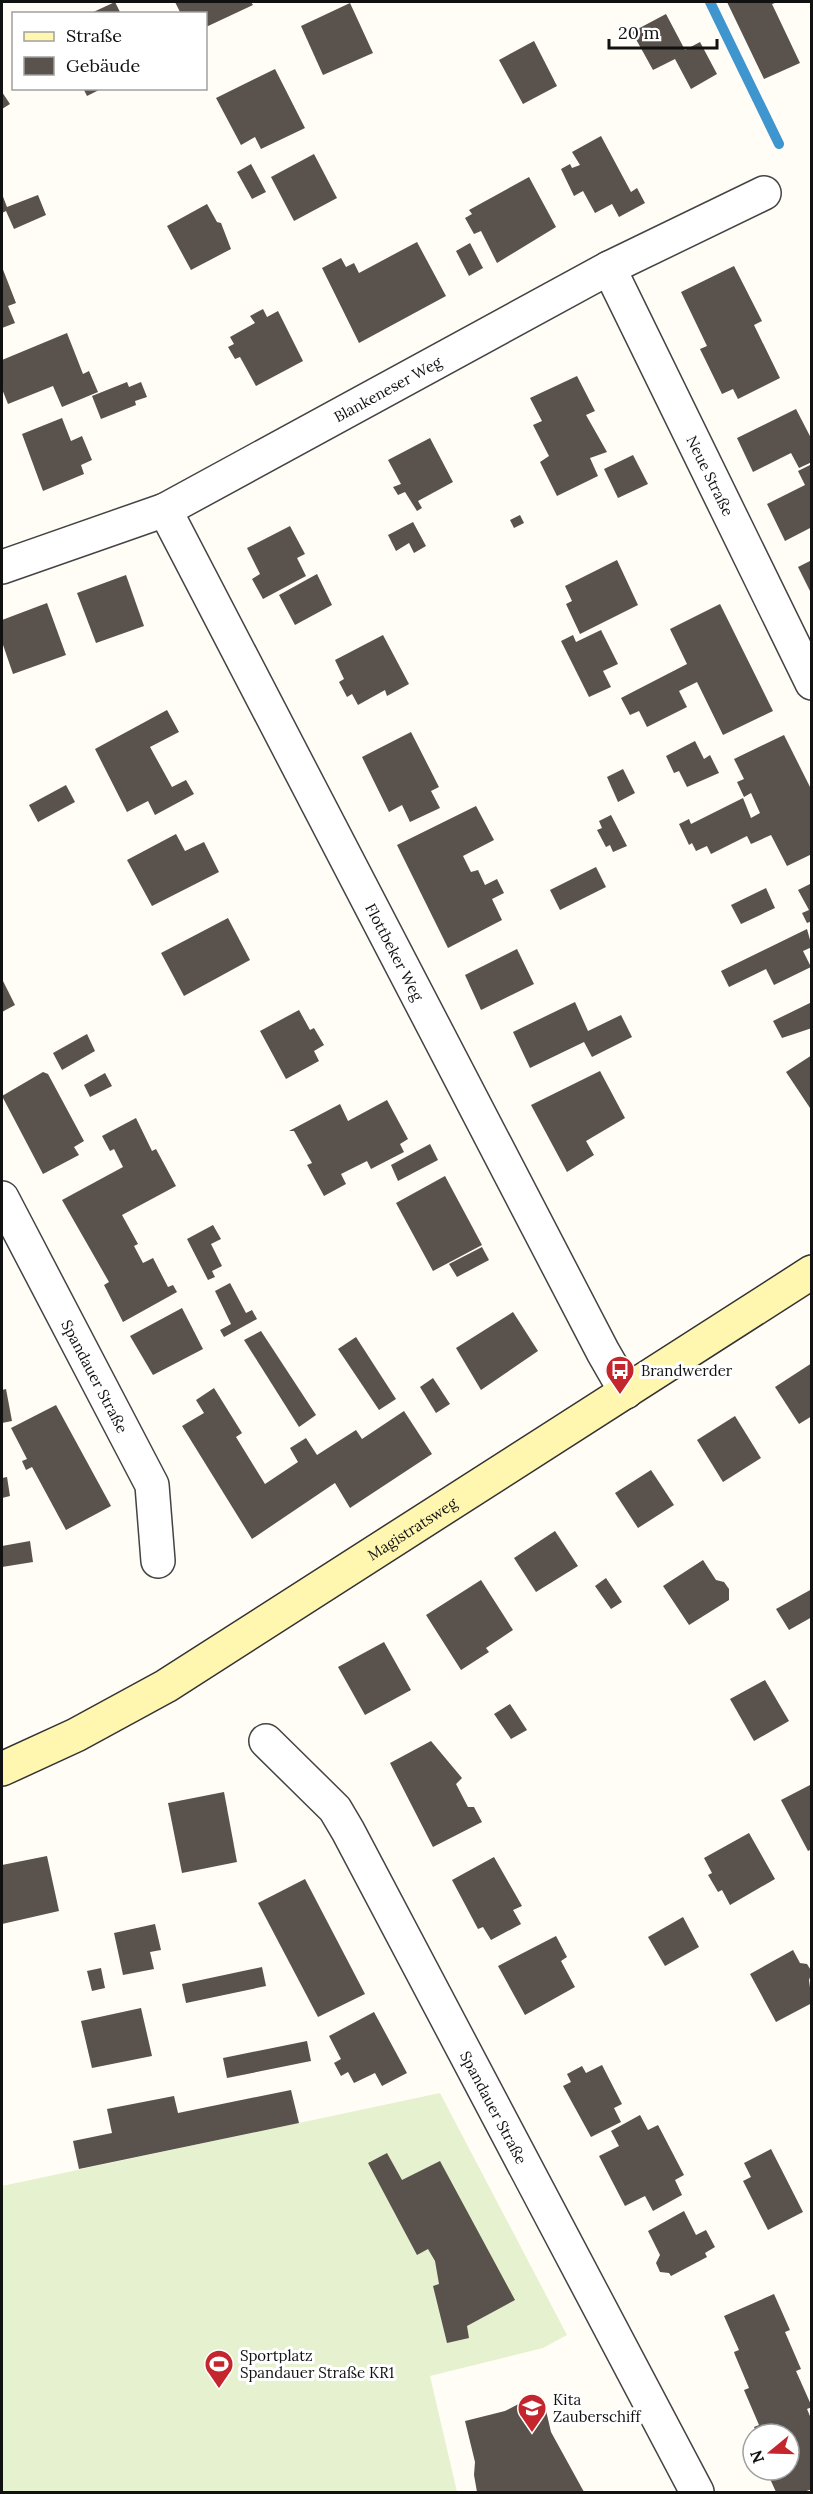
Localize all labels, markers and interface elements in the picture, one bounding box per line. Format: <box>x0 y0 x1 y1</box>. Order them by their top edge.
legend <box>12 12 207 90</box>
scale bar <box>609 12 717 50</box>
text: 20 m <box>618 21 660 44</box>
text: Straße <box>66 24 122 47</box>
text: Gebäude <box>66 54 141 77</box>
street label: Blankeneser Weg <box>330 351 445 426</box>
street label: Neue Straße <box>683 432 738 519</box>
street label: Flottbeker Weg <box>362 900 428 1004</box>
street label: Spandauer Straße <box>58 1316 133 1436</box>
bus stop icon: Brandwerder <box>604 1354 636 1396</box>
place label: Brandwerder <box>641 1361 733 1380</box>
street label: Magistratsweg <box>364 1492 461 1564</box>
street label: Spandauer Straße <box>456 2048 532 2167</box>
place label: Sportplatz Spandauer Straße KR1 <box>240 2346 394 2382</box>
sports icon: Sportplatz Spandauer Straße KR1 <box>203 2348 235 2390</box>
place label: Kita Zauberschiff <box>553 2390 641 2426</box>
school or university icon: Kita Zauberschiff <box>516 2392 548 2434</box>
north arrow <box>741 2422 801 2482</box>
text: N <box>745 2448 768 2466</box>

